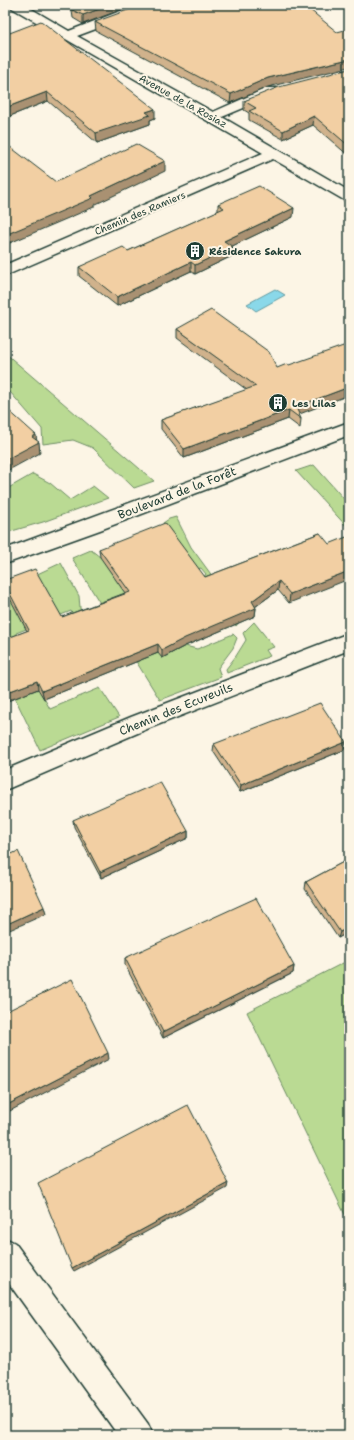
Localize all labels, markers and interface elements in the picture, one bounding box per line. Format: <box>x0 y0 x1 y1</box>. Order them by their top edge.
street label: Avenue de la Rosiaz <box>137 71 229 131</box>
street label: Chemin des Ramiers <box>93 188 187 238</box>
building icon: Résidence Sakura <box>184 240 206 262</box>
place label: Résidence Sakura <box>209 245 302 258</box>
building icon: Les Lilas <box>267 392 289 414</box>
place label: Les Lilas <box>292 397 336 410</box>
street label: Boulevard de la Forêt <box>116 463 238 523</box>
street label: Chemin des Ecureuils <box>117 679 235 739</box>

